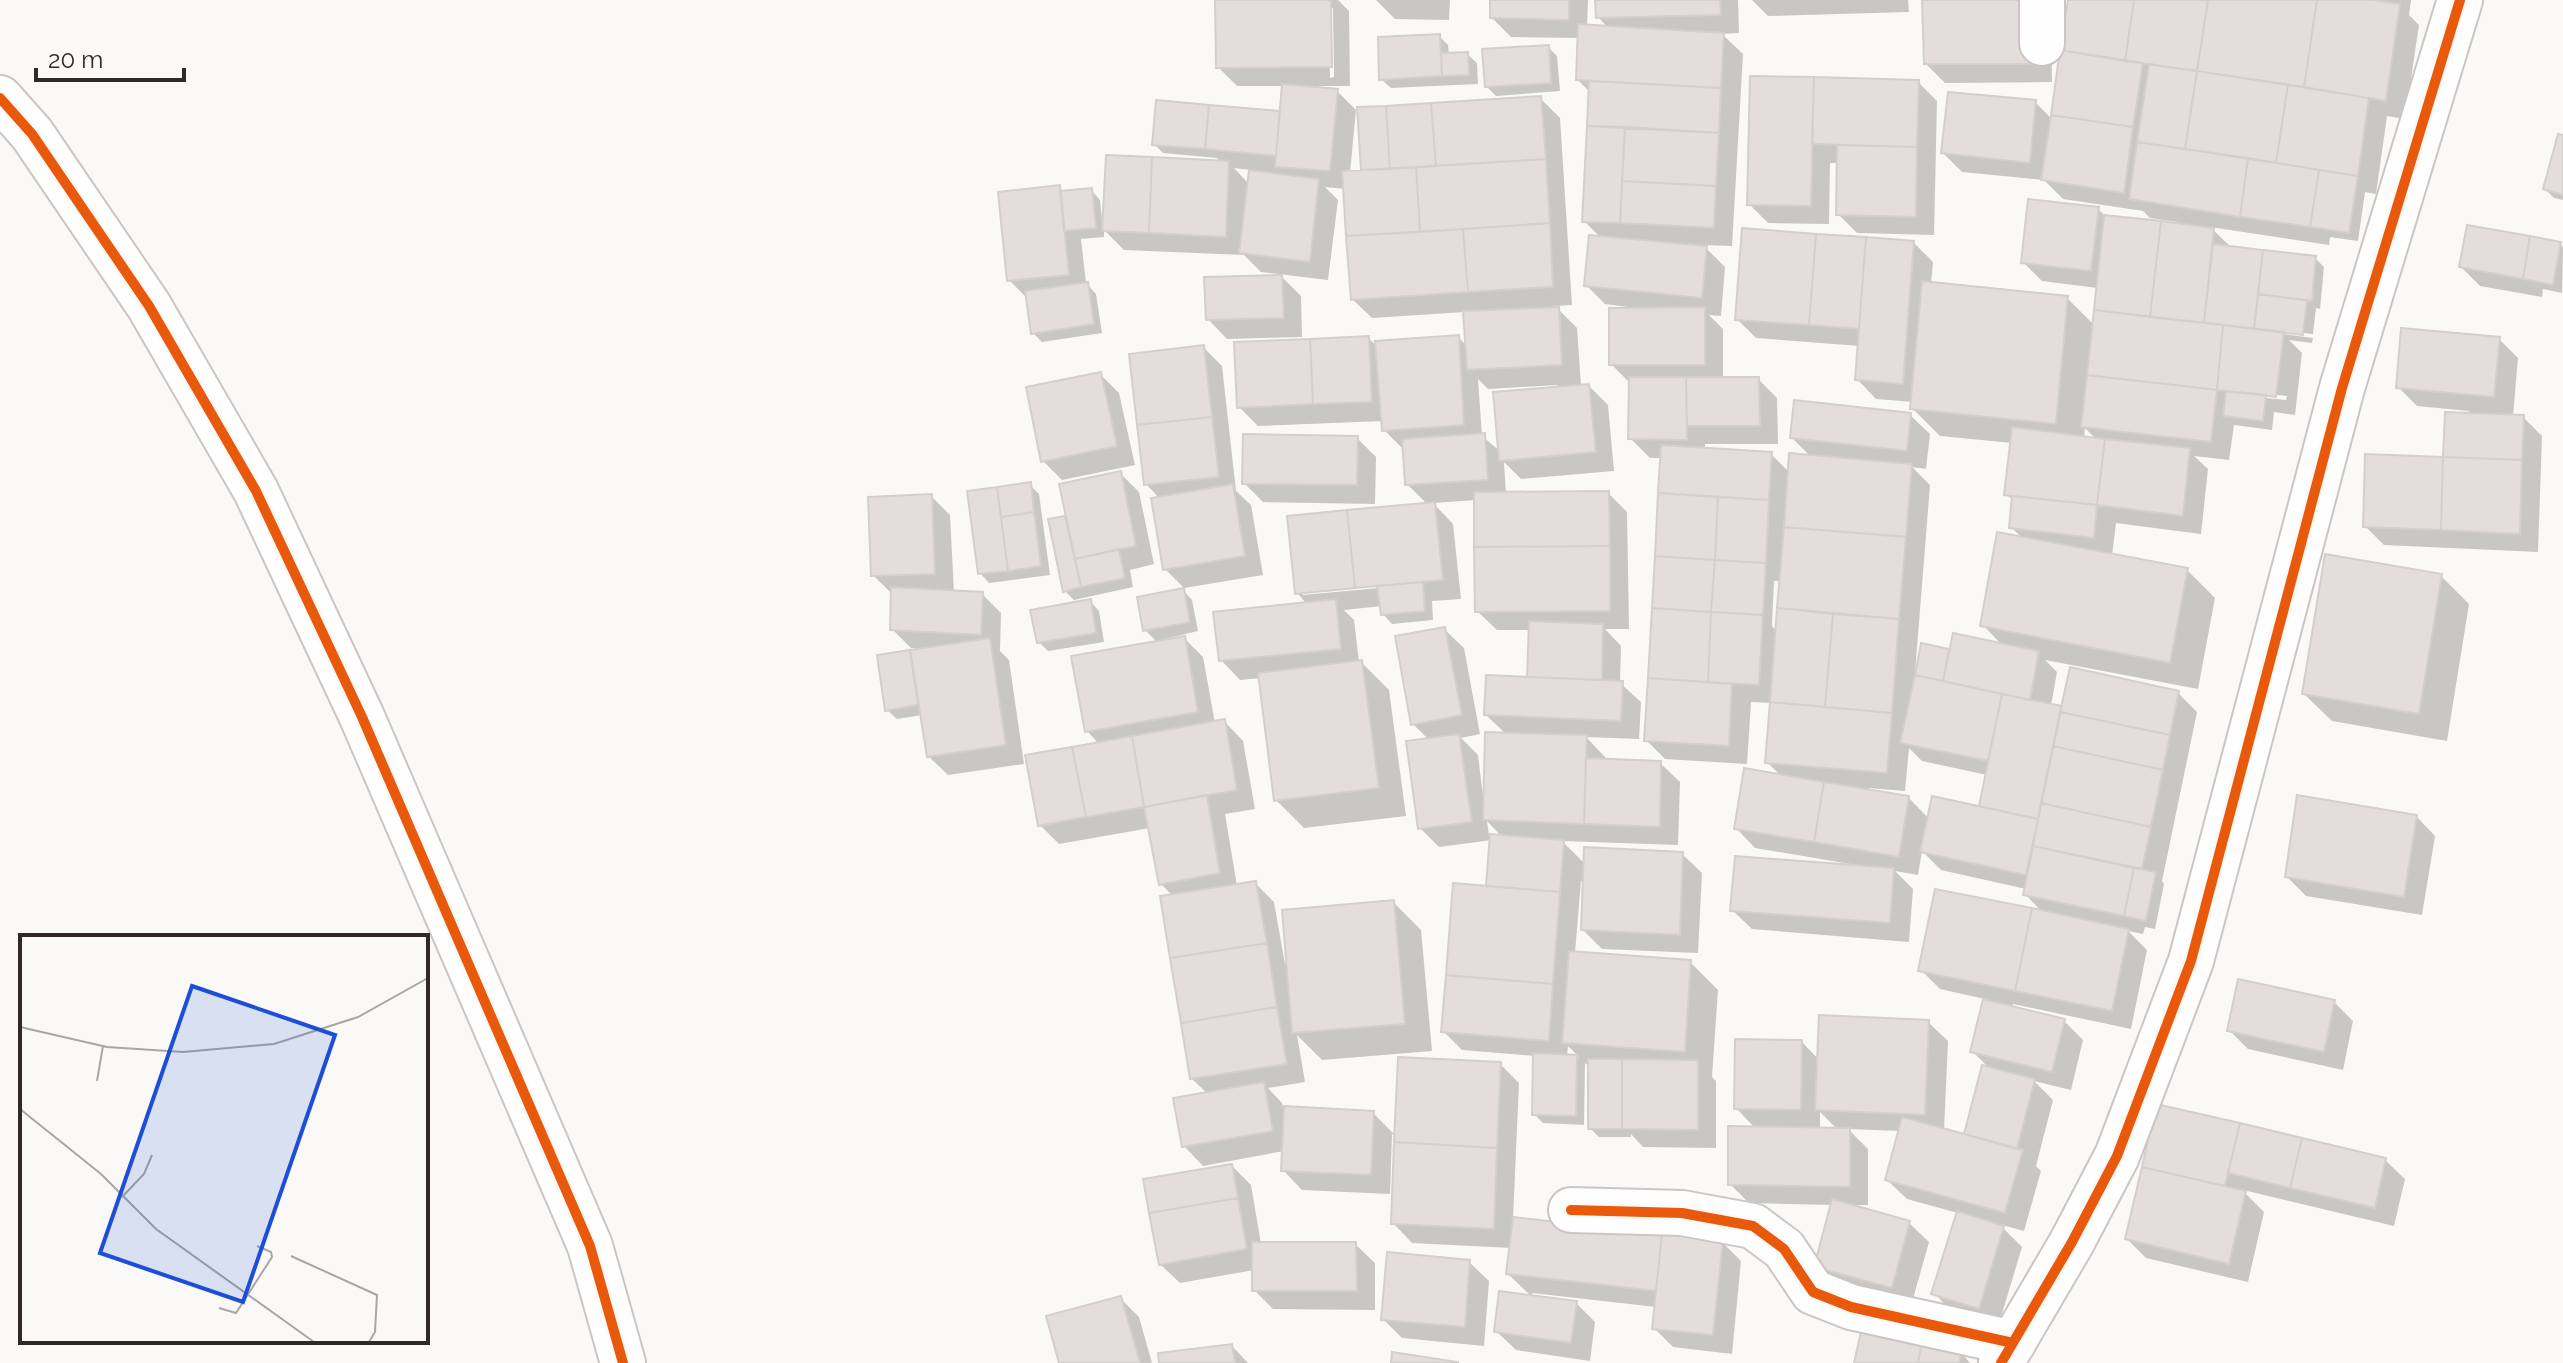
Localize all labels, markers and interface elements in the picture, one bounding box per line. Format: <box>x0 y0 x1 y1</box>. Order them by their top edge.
scale bar <box>36 32 184 82</box>
text: 20 m <box>48 45 103 74</box>
inset map <box>20 935 428 1343</box>

